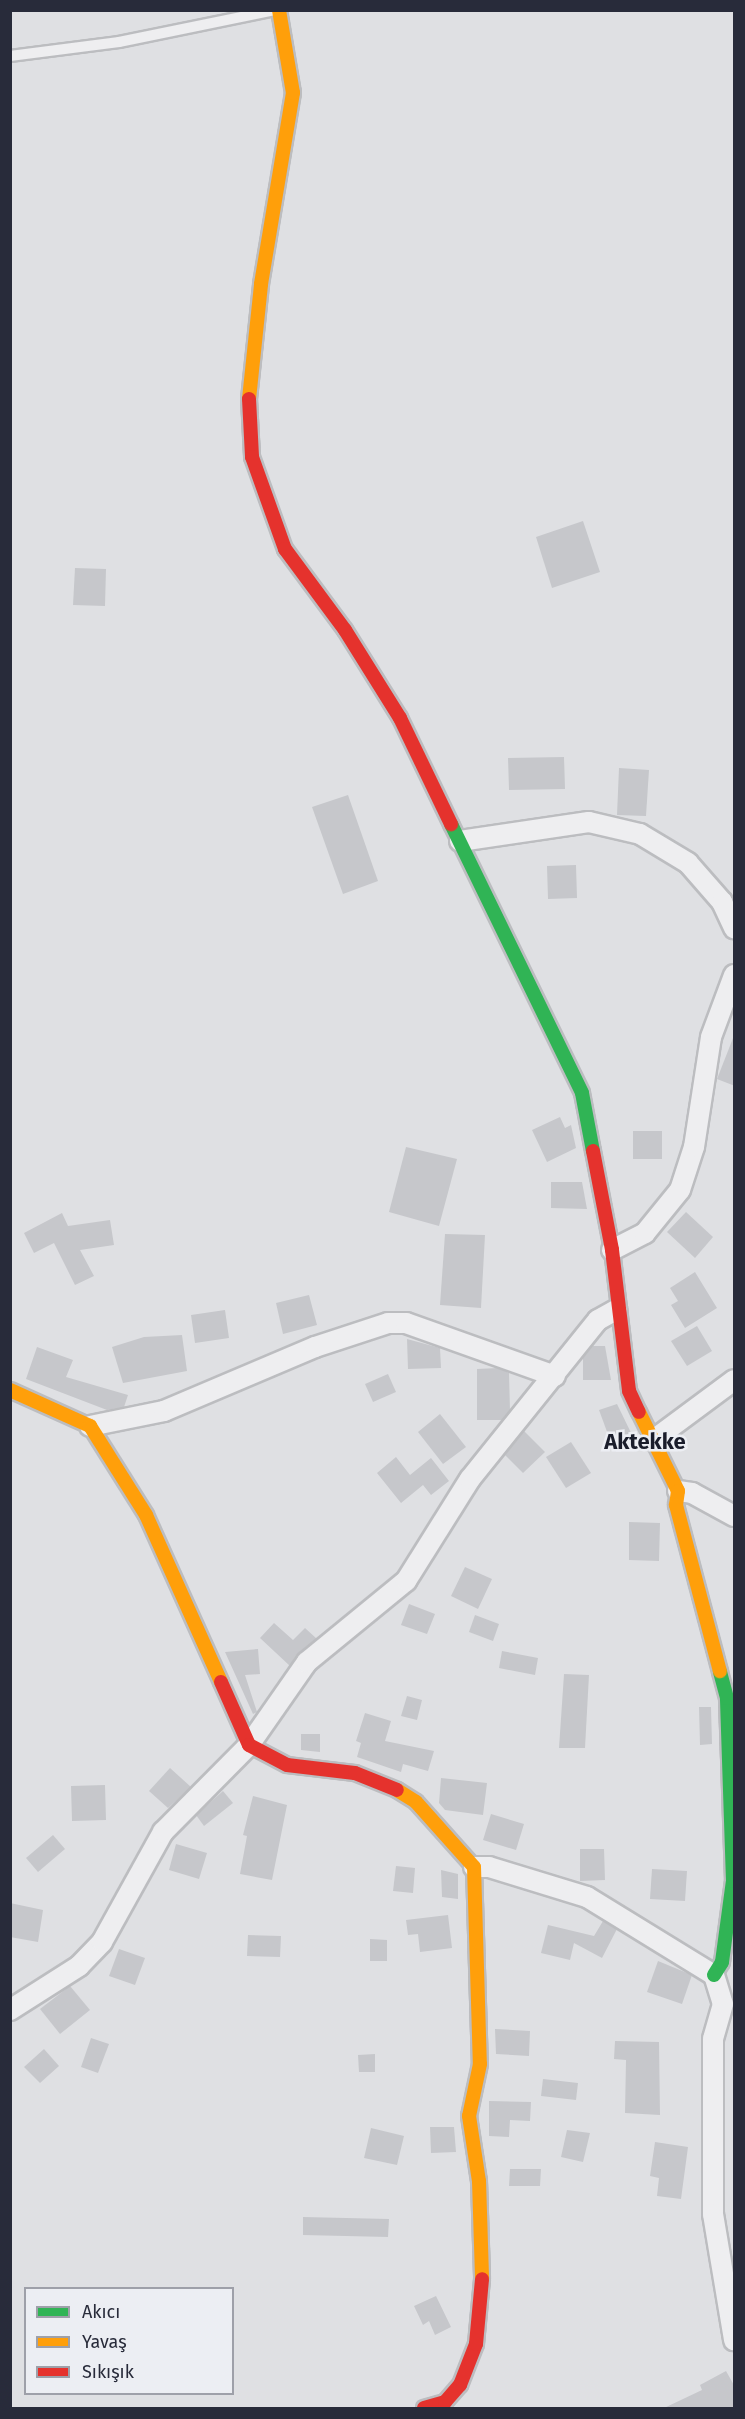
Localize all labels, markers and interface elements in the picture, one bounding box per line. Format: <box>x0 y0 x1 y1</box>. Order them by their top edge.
district label: Aktekke <box>604 1429 686 1455</box>
legend <box>24 2287 234 2395</box>
text: Akıcı <box>82 2301 120 2323</box>
text: Yavaş <box>82 2331 127 2353</box>
text: Sıkışık <box>82 2361 134 2383</box>

